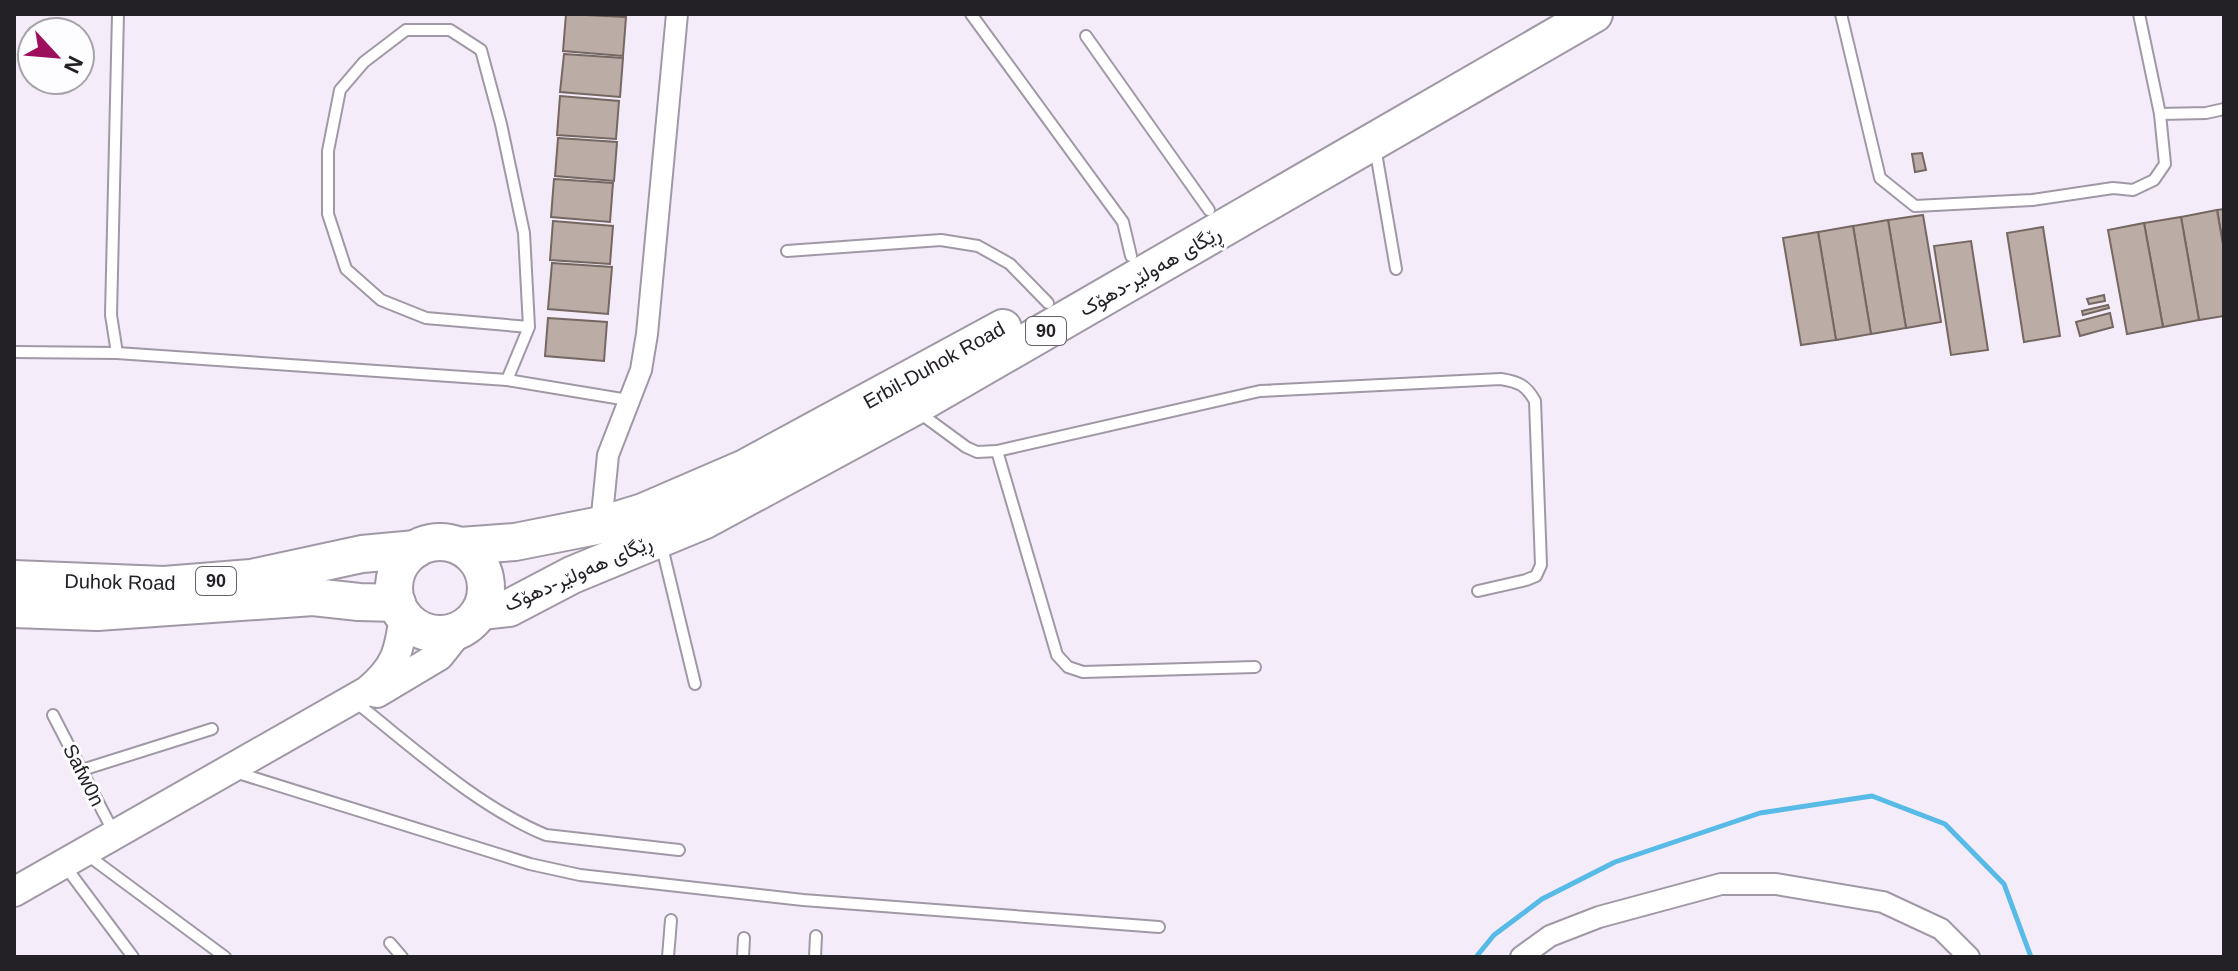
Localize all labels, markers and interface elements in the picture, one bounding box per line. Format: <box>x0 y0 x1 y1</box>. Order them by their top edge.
north arrow <box>16 16 96 96</box>
text: N <box>59 52 88 77</box>
street label: ڕێگای هەولێر-دهۆک <box>1076 222 1227 325</box>
street label: Erbil-Duhok Road <box>860 317 1008 413</box>
road number: 90 <box>1026 317 1066 345</box>
street label: ڕێگای هەولێر-دهۆک <box>501 531 657 620</box>
road number: 90 <box>196 567 236 595</box>
street label: Duhok Road <box>64 570 176 594</box>
street label: Safw0n <box>59 740 109 810</box>

